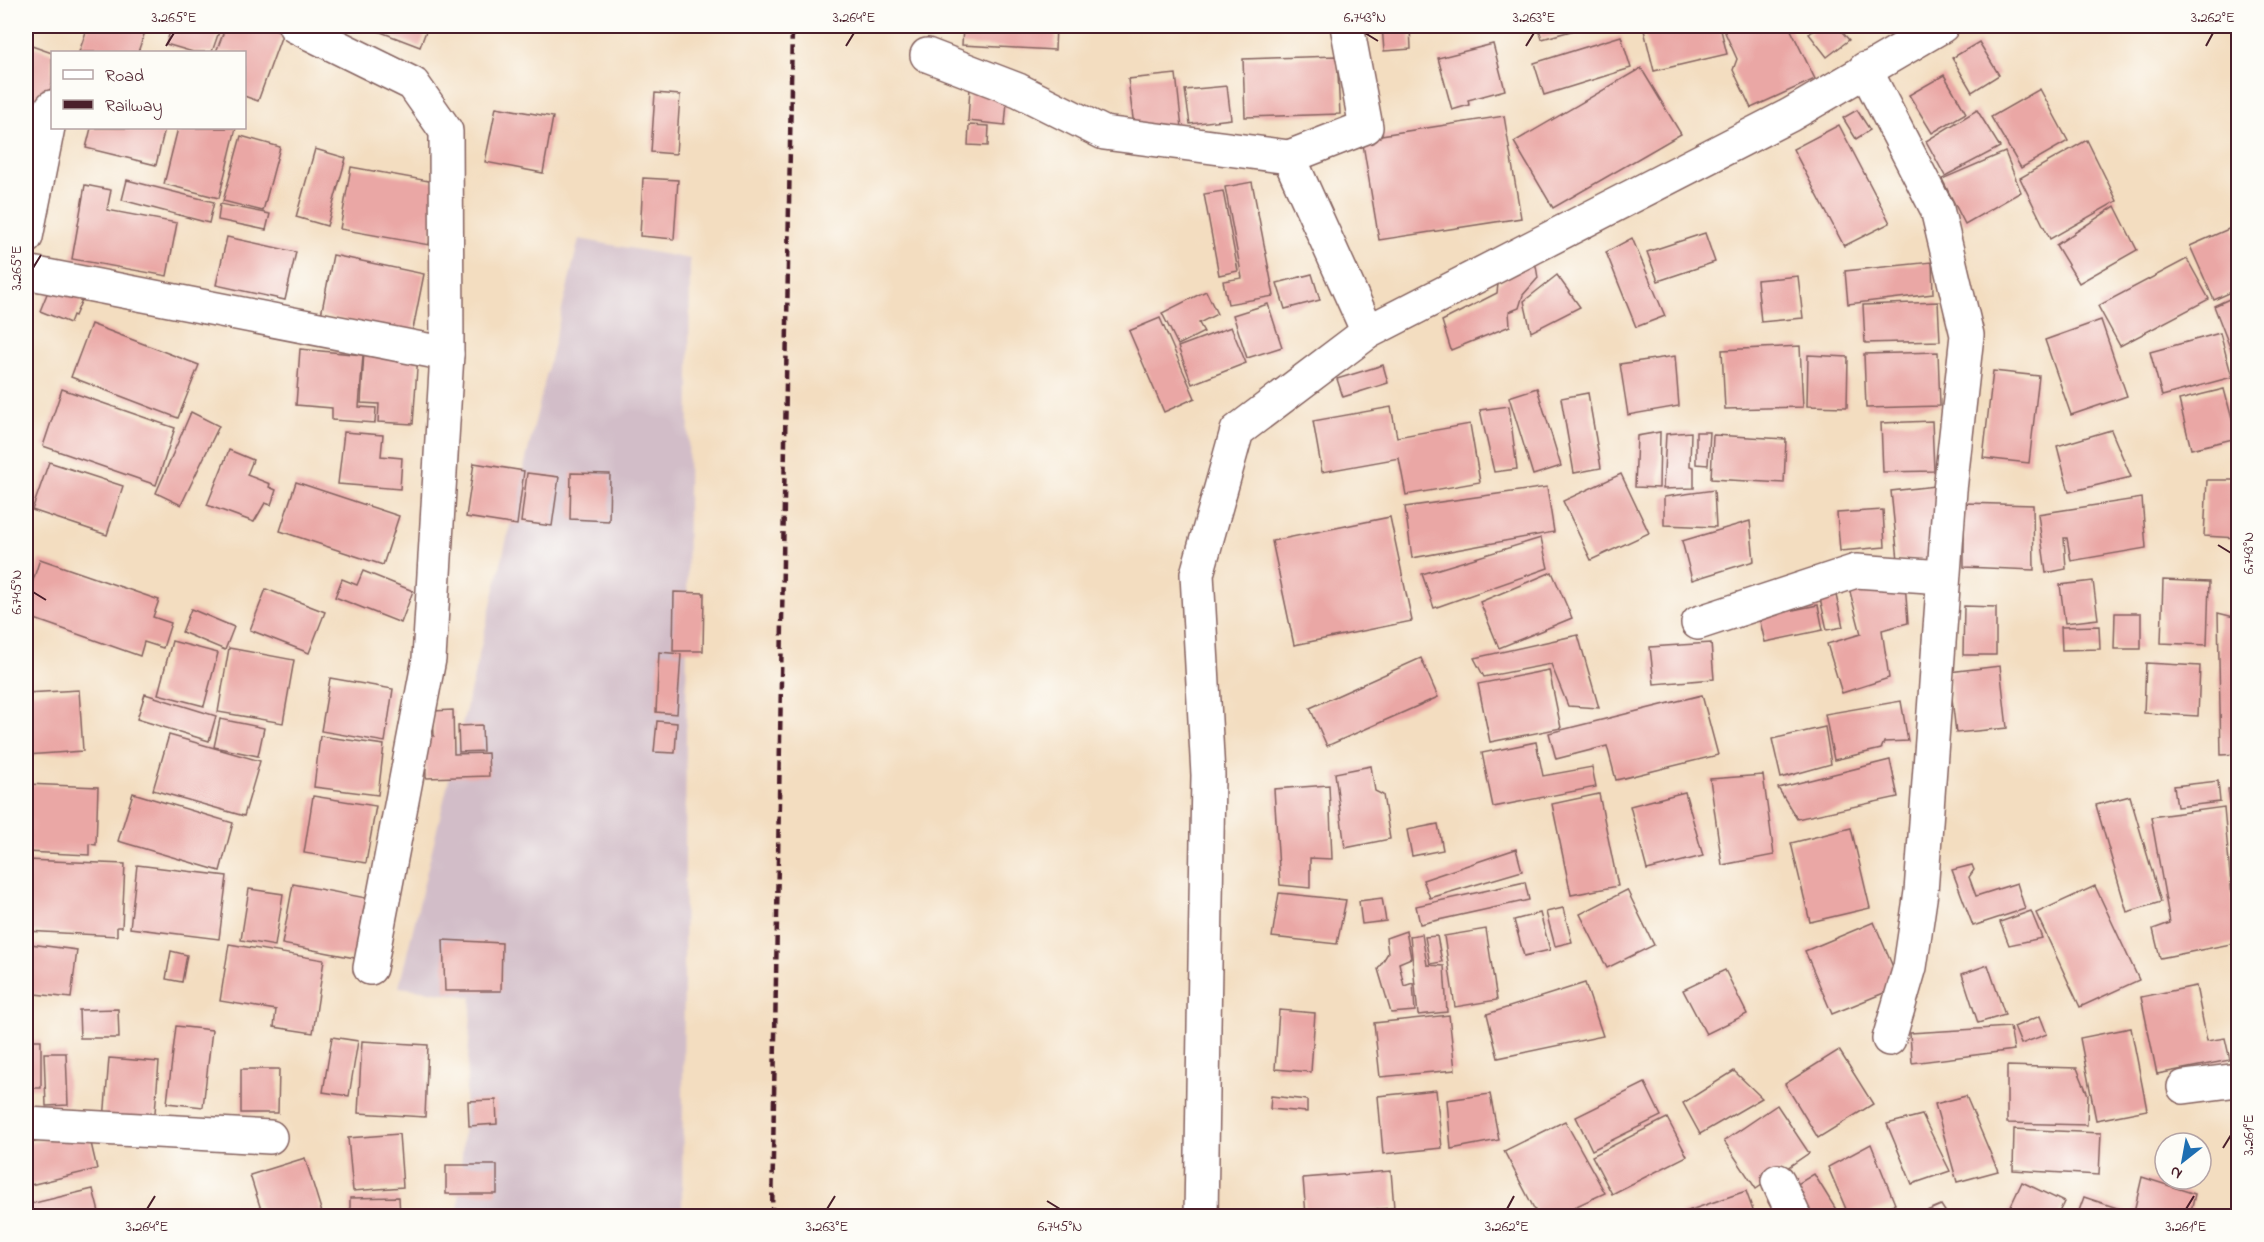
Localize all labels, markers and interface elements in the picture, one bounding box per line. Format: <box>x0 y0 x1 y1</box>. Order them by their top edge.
text: 3.265°E <box>151 7 197 29</box>
text: 3.264°E <box>833 7 875 29</box>
text: 6.743°N <box>1344 7 1386 29</box>
text: 3.263°E <box>1513 7 1555 29</box>
text: 3.262°E <box>2191 7 2235 29</box>
legend <box>51 51 246 129</box>
text: Road <box>105 64 144 90</box>
text: Railway <box>105 94 162 120</box>
text: 3.265°E <box>6 245 28 291</box>
text: 6.743°N <box>2238 532 2260 574</box>
text: 6.745°N <box>6 570 28 614</box>
text: 3.261°E <box>2238 1114 2260 1156</box>
north arrow <box>2153 1131 2213 1191</box>
text: N <box>2165 1159 2187 1185</box>
text: 3.264°E <box>126 1216 168 1238</box>
text: 3.263°E <box>806 1216 848 1238</box>
text: 6.745°N <box>1038 1216 1082 1238</box>
text: 3.262°E <box>1485 1216 1529 1238</box>
text: 3.261°E <box>2165 1216 2207 1238</box>

